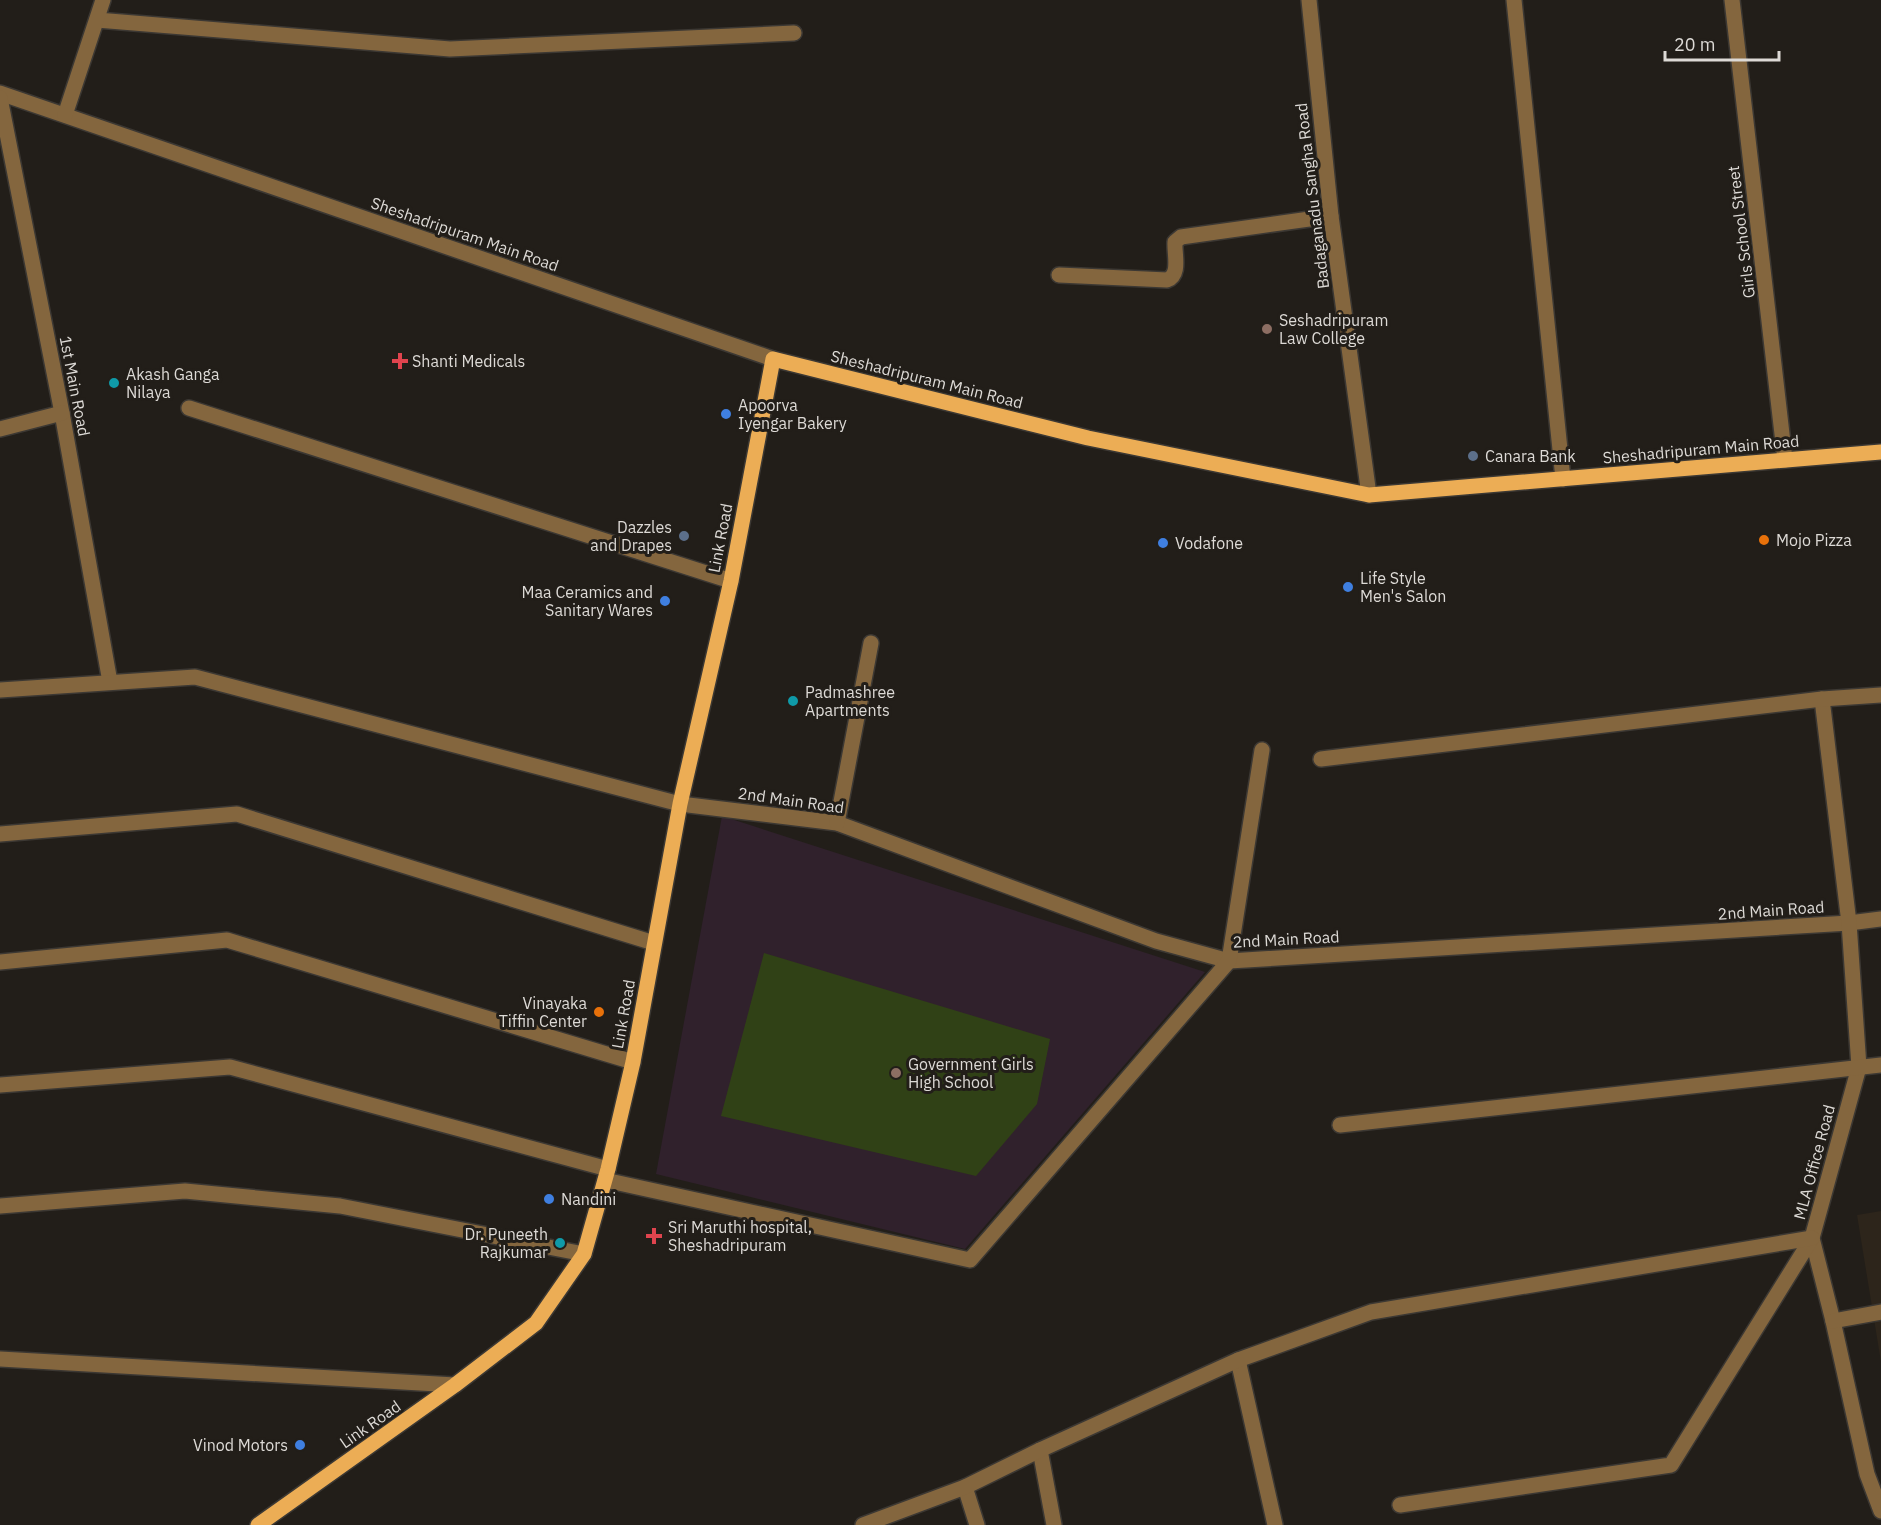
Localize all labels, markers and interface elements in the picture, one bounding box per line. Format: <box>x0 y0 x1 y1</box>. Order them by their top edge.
scale bar <box>1665 24 1779 62</box>
text: 20 m <box>1674 33 1716 56</box>
street label: Badaganadu Sangha Road <box>1291 102 1333 290</box>
street label: Girls School Street <box>1723 165 1759 299</box>
street label: Sheshadripuram Main Road <box>368 192 562 276</box>
place label: Seshadripuram Law College <box>1279 310 1388 348</box>
marker: Seshadripuram Law College <box>1260 322 1274 336</box>
street label: 1st Main Road <box>55 334 95 438</box>
street label: Sheshadripuram Main Road <box>829 345 1025 413</box>
place label: Shanti Medicals <box>412 351 525 371</box>
marker: Shanti Medicals <box>393 354 407 368</box>
place label: Akash Ganga Nilaya <box>126 364 220 402</box>
marker: Akash Ganga Nilaya <box>107 376 121 390</box>
place label: Apoorva Iyengar Bakery <box>738 395 847 433</box>
marker: Apoorva Iyengar Bakery <box>719 407 733 421</box>
street label: Sheshadripuram Main Road <box>1602 430 1800 468</box>
place label: Canara Bank <box>1485 446 1576 466</box>
marker: Canara Bank <box>1466 449 1480 463</box>
street label: Link Road <box>703 502 737 574</box>
place label: Dazzles and Drapes <box>590 517 672 555</box>
marker: Dazzles and Drapes <box>677 529 691 543</box>
place label: Mojo Pizza <box>1776 530 1852 550</box>
place label: Vodafone <box>1175 533 1243 553</box>
marker: Mojo Pizza <box>1757 533 1771 547</box>
marker: Vodafone <box>1156 536 1170 550</box>
place label: Life Style Men's Salon <box>1360 568 1446 606</box>
marker: Life Style Men's Salon <box>1341 580 1355 594</box>
place label: Maa Ceramics and Sanitary Wares <box>522 582 653 620</box>
marker: Maa Ceramics and Sanitary Wares <box>658 594 672 608</box>
place label: Padmashree Apartments <box>805 682 895 720</box>
marker: Padmashree Apartments <box>786 694 800 708</box>
street label: 2nd Main Road <box>737 783 845 817</box>
street label: 2nd Main Road <box>1717 896 1825 924</box>
street label: 2nd Main Road <box>1232 926 1340 952</box>
street label: Link Road <box>607 978 639 1050</box>
place label: Vinayaka Tiffin Center <box>499 993 587 1031</box>
marker: Vinayaka Tiffin Center <box>592 1005 606 1019</box>
place label: Government Girls High School <box>908 1054 1034 1092</box>
marker: Government Girls High School <box>889 1066 903 1080</box>
street label: MLA Office Road <box>1789 1102 1839 1222</box>
place label: Nandini <box>561 1189 616 1209</box>
marker: Nandini <box>542 1192 556 1206</box>
place label: Sri Maruthi hospital, Sheshadripuram <box>668 1217 812 1255</box>
place label: Dr. Puneeth Rajkumar <box>464 1224 548 1262</box>
marker: Sri Maruthi hospital, Sheshadripuram <box>645 1227 663 1245</box>
marker: Dr. Puneeth Rajkumar <box>553 1236 567 1250</box>
street label: Link Road <box>336 1396 404 1452</box>
place label: Vinod Motors <box>193 1435 288 1455</box>
marker: Vinod Motors <box>293 1438 307 1452</box>

